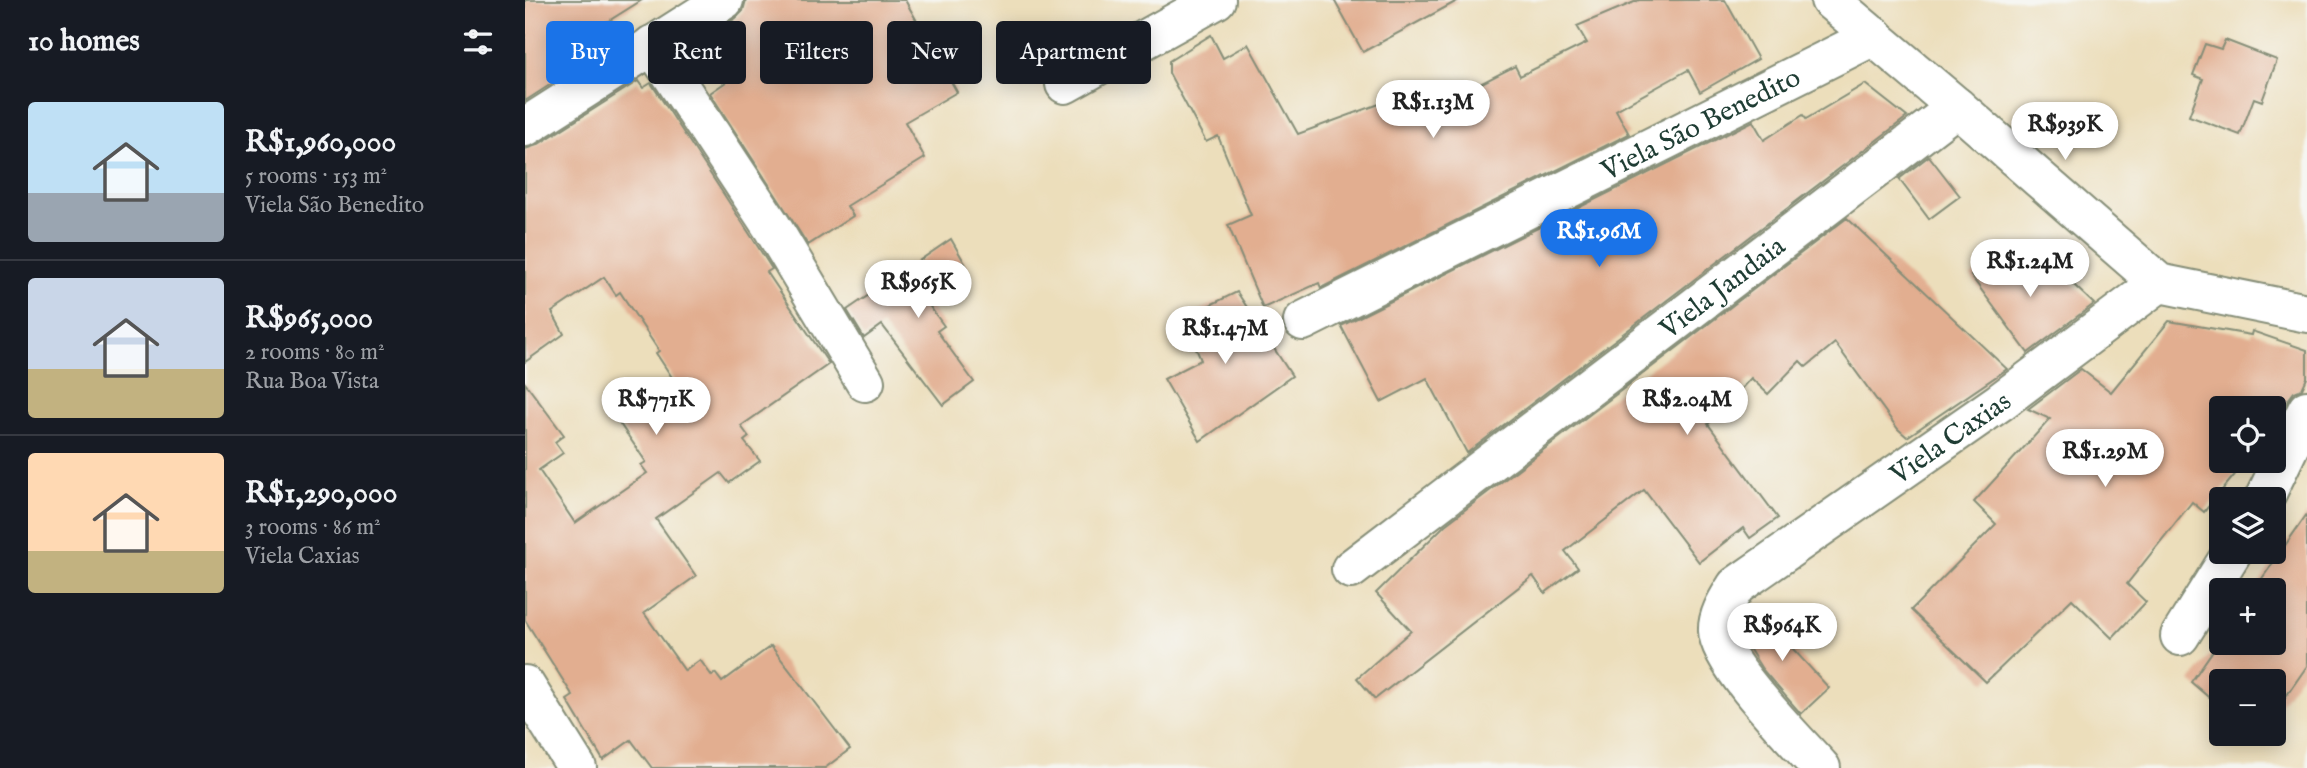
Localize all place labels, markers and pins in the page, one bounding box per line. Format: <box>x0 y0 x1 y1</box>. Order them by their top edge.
pin: R$1.13M <box>1368 80 1498 140</box>
pin: R$939K <box>2008 102 2122 162</box>
pin: R$1.96M <box>1534 210 1664 269</box>
pin: R$1.24M <box>1965 240 2095 299</box>
pin: R$965K <box>861 260 975 320</box>
pin: R$1.47M <box>1160 306 1290 366</box>
pin: R$771K <box>599 378 713 437</box>
pin: R$2.04M <box>1622 378 1752 437</box>
pin: R$1.29M <box>2040 430 2170 489</box>
pin: R$964K <box>1725 604 1839 663</box>

